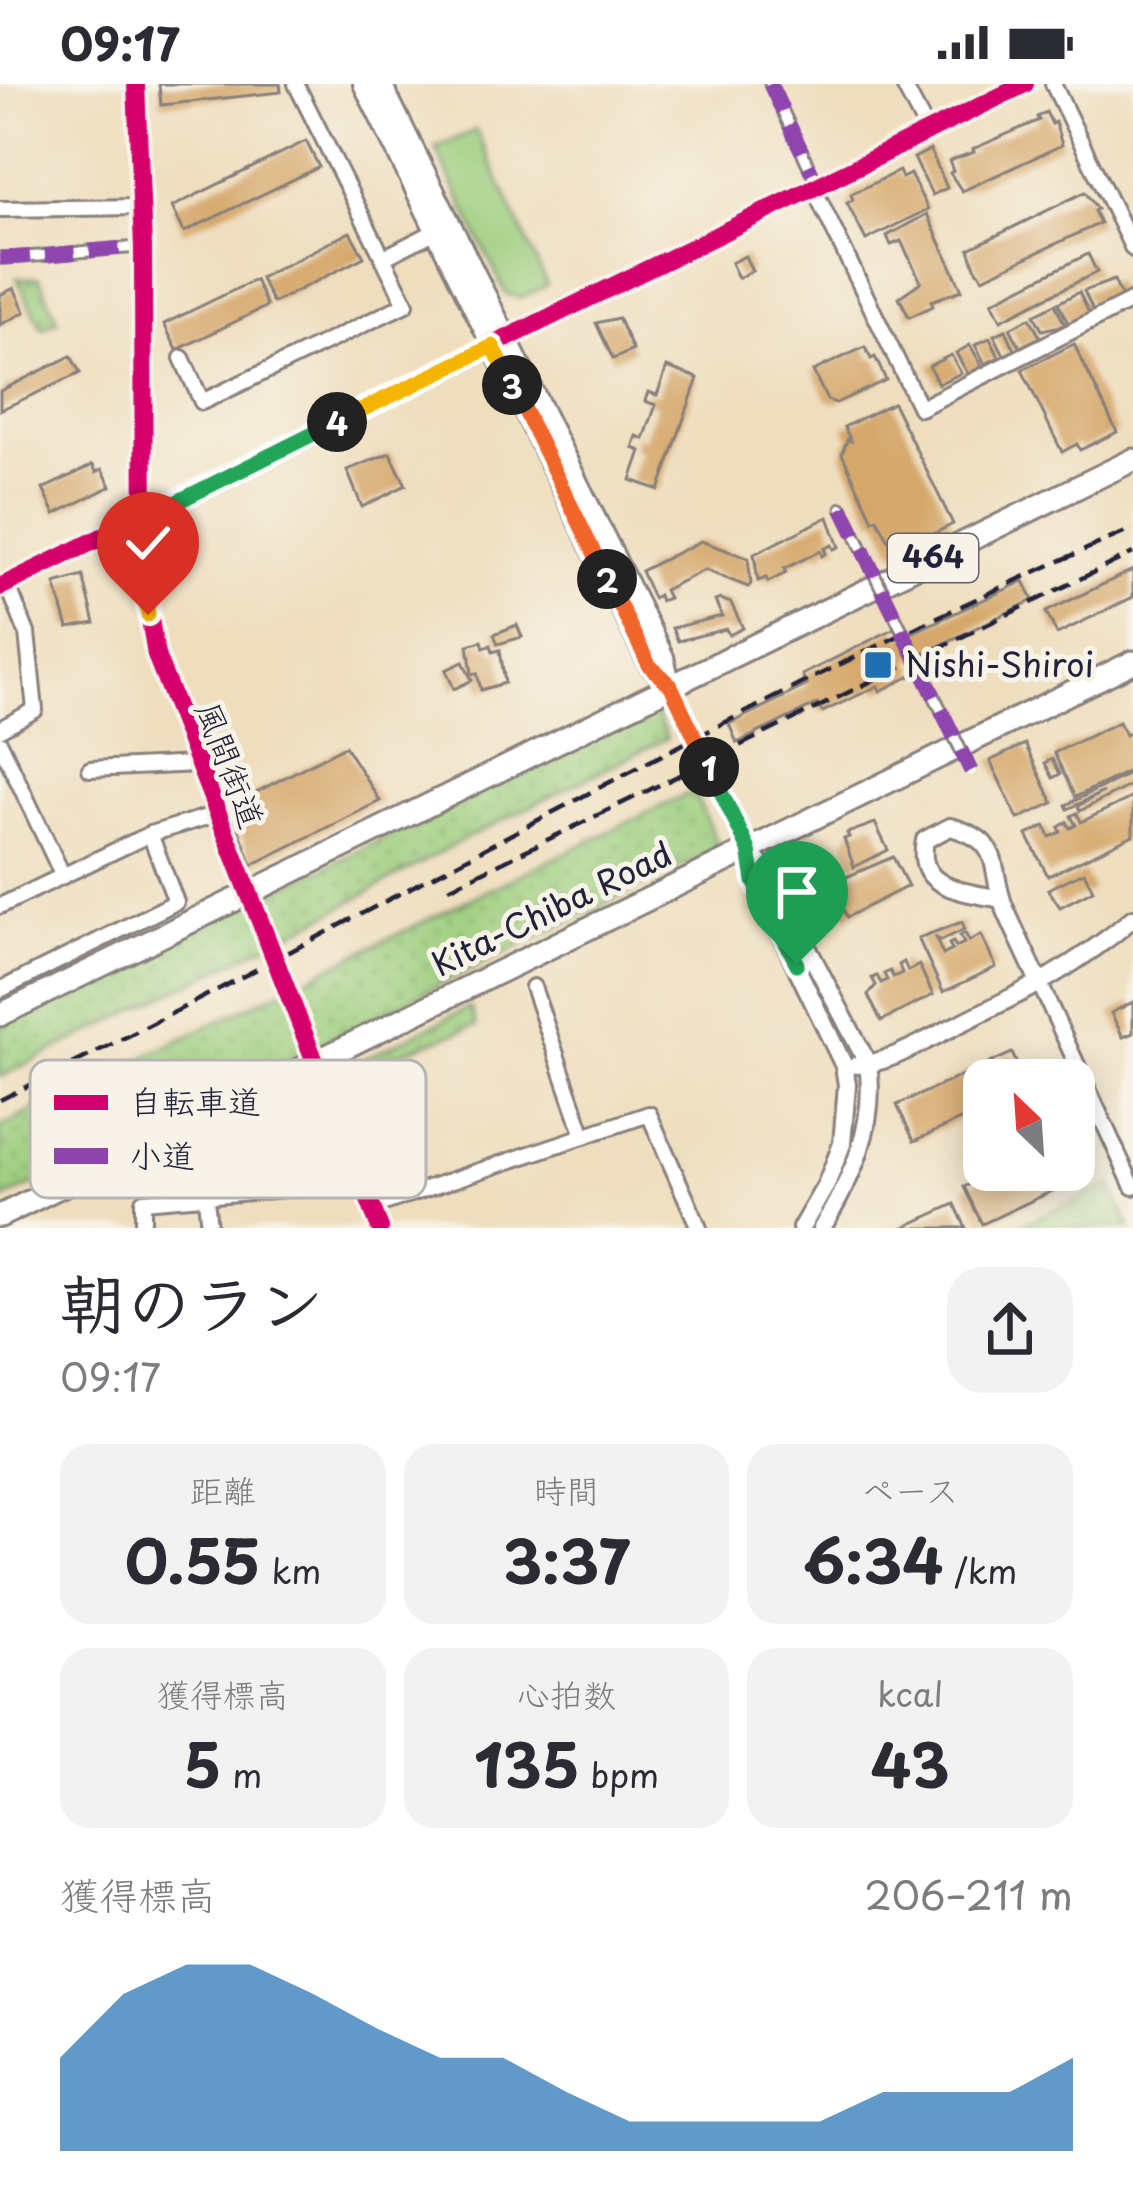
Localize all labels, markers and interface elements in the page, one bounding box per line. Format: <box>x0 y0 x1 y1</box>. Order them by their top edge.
text: 09:17 <box>60 8 180 76</box>
pin: 3 <box>482 355 542 415</box>
text: 3 <box>501 360 523 410</box>
pin: 4 <box>307 392 367 452</box>
text: 4 <box>326 397 348 447</box>
pin <box>97 492 199 615</box>
icon: check <box>115 510 181 576</box>
road number: 464 <box>888 534 978 582</box>
pin: 2 <box>577 549 637 609</box>
text: 2 <box>595 554 619 604</box>
place label: Nishi-Shiroi <box>905 638 1094 688</box>
marker: Nishi-Shiroi <box>862 649 894 681</box>
street label: 風間街道 <box>185 694 279 835</box>
pin: 1 <box>679 737 739 797</box>
text: 1 <box>701 742 717 792</box>
street label: Kita-Chiba Road <box>422 827 680 987</box>
pin <box>746 841 848 964</box>
icon: arrive <box>764 859 830 925</box>
north arrow <box>963 1059 1095 1191</box>
map controls <box>963 1059 1095 1191</box>
legend <box>30 1060 426 1198</box>
text: 自転車道 <box>129 1075 261 1125</box>
text: 小道 <box>129 1129 195 1179</box>
text: 朝のラン <box>60 1251 324 1350</box>
button: share <box>947 1267 1073 1393</box>
text: 09:17 <box>60 1346 161 1405</box>
text: 距離 <box>190 1464 256 1514</box>
text: 時間 <box>533 1464 599 1514</box>
text: ペース <box>862 1464 959 1514</box>
text: 0.55 <box>124 1514 261 1604</box>
text: 3:37 <box>503 1514 630 1604</box>
text: 6:34 <box>803 1514 943 1604</box>
text: km <box>261 1545 321 1595</box>
text: /km <box>943 1545 1017 1595</box>
text: 獲得標高 <box>157 1668 289 1718</box>
text: 心拍数 <box>517 1668 616 1718</box>
text: kcal <box>877 1668 943 1718</box>
text: 5 <box>183 1718 222 1808</box>
text: 135 <box>474 1718 580 1808</box>
text: 43 <box>871 1718 950 1808</box>
text: m <box>222 1749 262 1799</box>
text: bpm <box>580 1749 659 1799</box>
text: 獲得標高 <box>60 1864 216 1923</box>
text: 206–211 m <box>864 1864 1073 1923</box>

